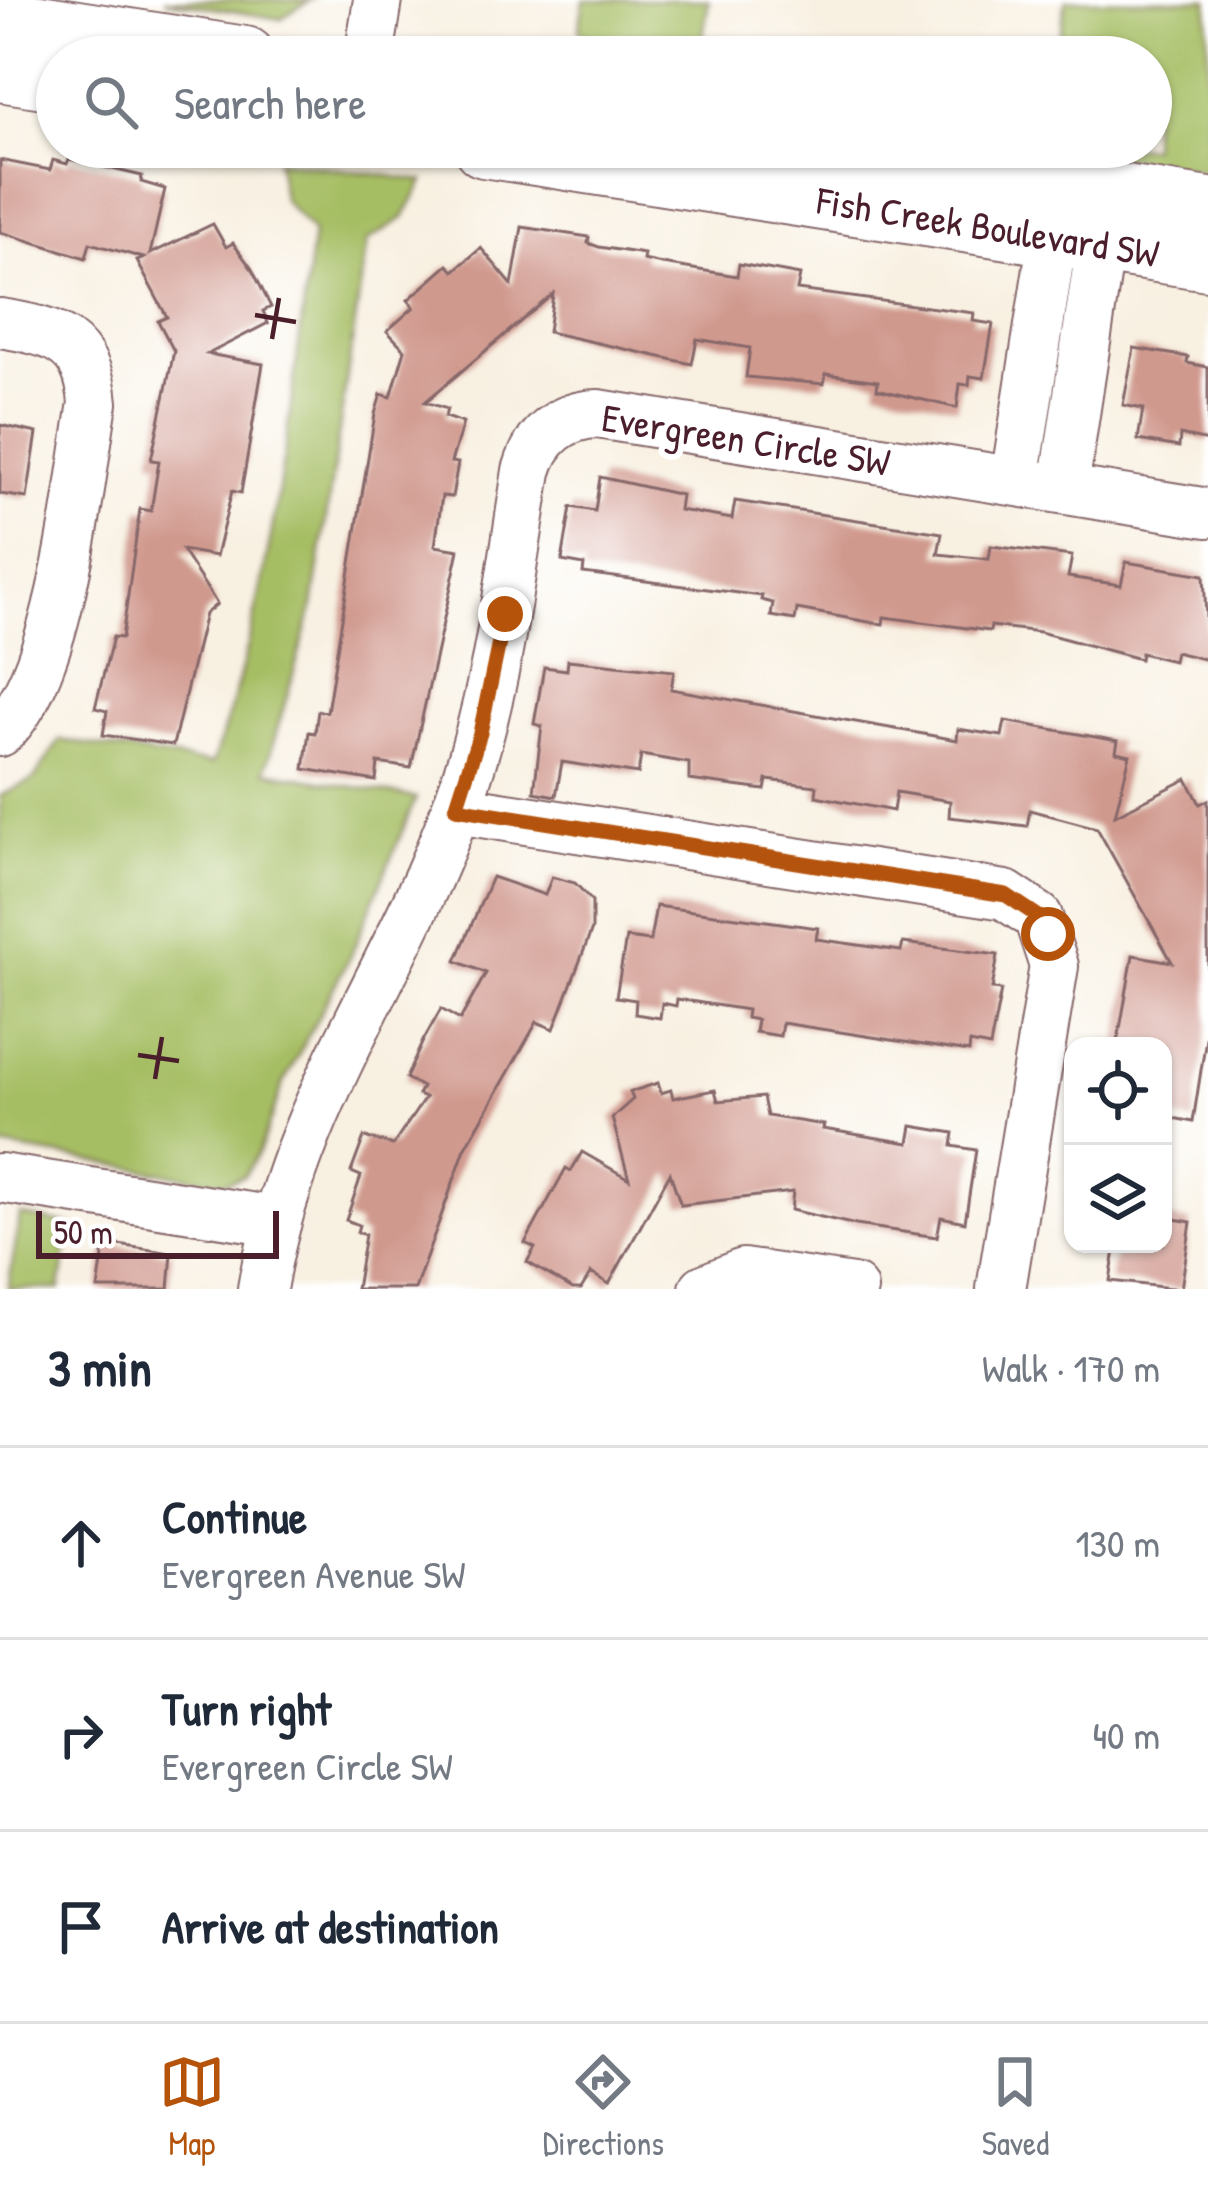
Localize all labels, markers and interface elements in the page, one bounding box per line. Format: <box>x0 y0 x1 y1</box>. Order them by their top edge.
search box <box>36 36 1172 168</box>
icon: search <box>78 69 144 135</box>
text: Search here <box>174 72 366 133</box>
street label: Fish Creek Boulevard SW <box>812 173 1163 279</box>
street label: Evergreen Circle SW <box>598 390 894 488</box>
route end <box>478 587 532 641</box>
route start <box>1021 907 1075 961</box>
map controls <box>1064 1037 1172 1253</box>
button: locate <box>1064 1037 1172 1145</box>
button: layers <box>1064 1145 1172 1253</box>
scale bar <box>36 1205 279 1258</box>
text: 50 m <box>54 1210 113 1254</box>
text: 3 min <box>48 1333 152 1402</box>
text: Walk · 170 m <box>982 1341 1160 1394</box>
text: Continue <box>162 1486 307 1547</box>
icon: ahead <box>48 1510 114 1576</box>
text: 130 m <box>1075 1516 1160 1569</box>
text: Evergreen Avenue SW <box>162 1547 465 1600</box>
text: Turn right <box>162 1678 331 1739</box>
icon: right <box>48 1702 114 1768</box>
text: 40 m <box>1092 1708 1160 1761</box>
text: Evergreen Circle SW <box>162 1739 452 1792</box>
icon: arrive <box>48 1894 114 1960</box>
text: Arrive at destination <box>162 1896 499 1957</box>
tab: Map <box>159 2049 225 2165</box>
tab: Directions <box>543 2049 664 2165</box>
tab: Saved <box>982 2049 1049 2165</box>

